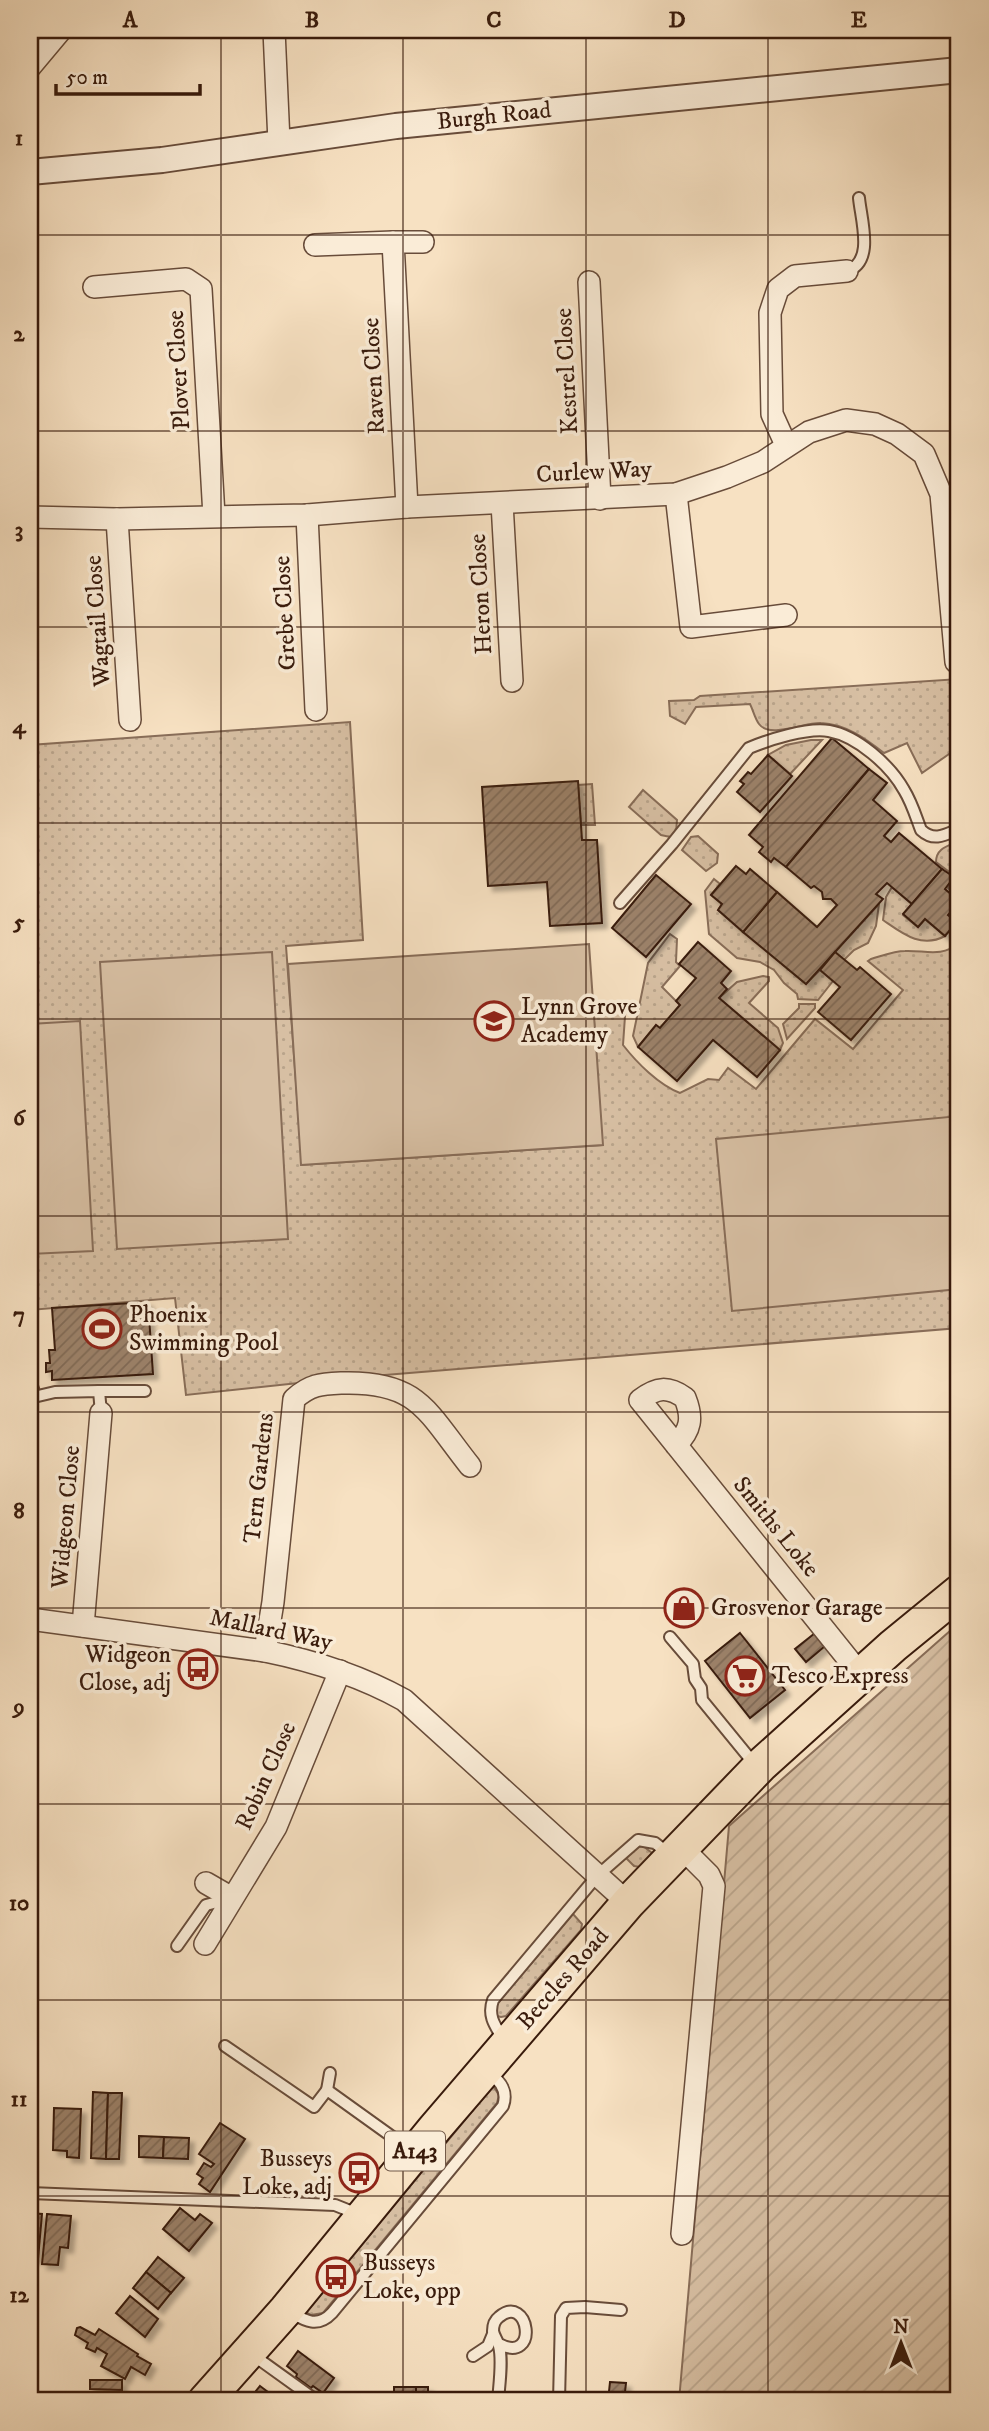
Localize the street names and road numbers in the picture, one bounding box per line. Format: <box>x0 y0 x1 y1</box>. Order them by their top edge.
street label: Burgh Road <box>435 95 553 137</box>
street label: Kestrel Close <box>549 307 585 435</box>
street label: Plover Close <box>161 309 197 431</box>
street label: Raven Close <box>356 317 392 435</box>
street label: Curlew Way <box>535 454 653 490</box>
street label: Heron Close <box>463 533 499 655</box>
street label: Wagtail Close <box>78 554 118 689</box>
street label: Grebe Close <box>267 555 303 671</box>
street label: Tern Gardens <box>237 1411 281 1545</box>
street label: Widgeon Close <box>45 1444 87 1591</box>
street label: Smiths Loke <box>726 1471 826 1583</box>
street label: Mallard Way <box>207 1602 336 1658</box>
street label: Robin Close <box>229 1717 303 1835</box>
street label: Beccles Road <box>510 1922 616 2036</box>
road number: A143 <box>385 2132 445 2170</box>

